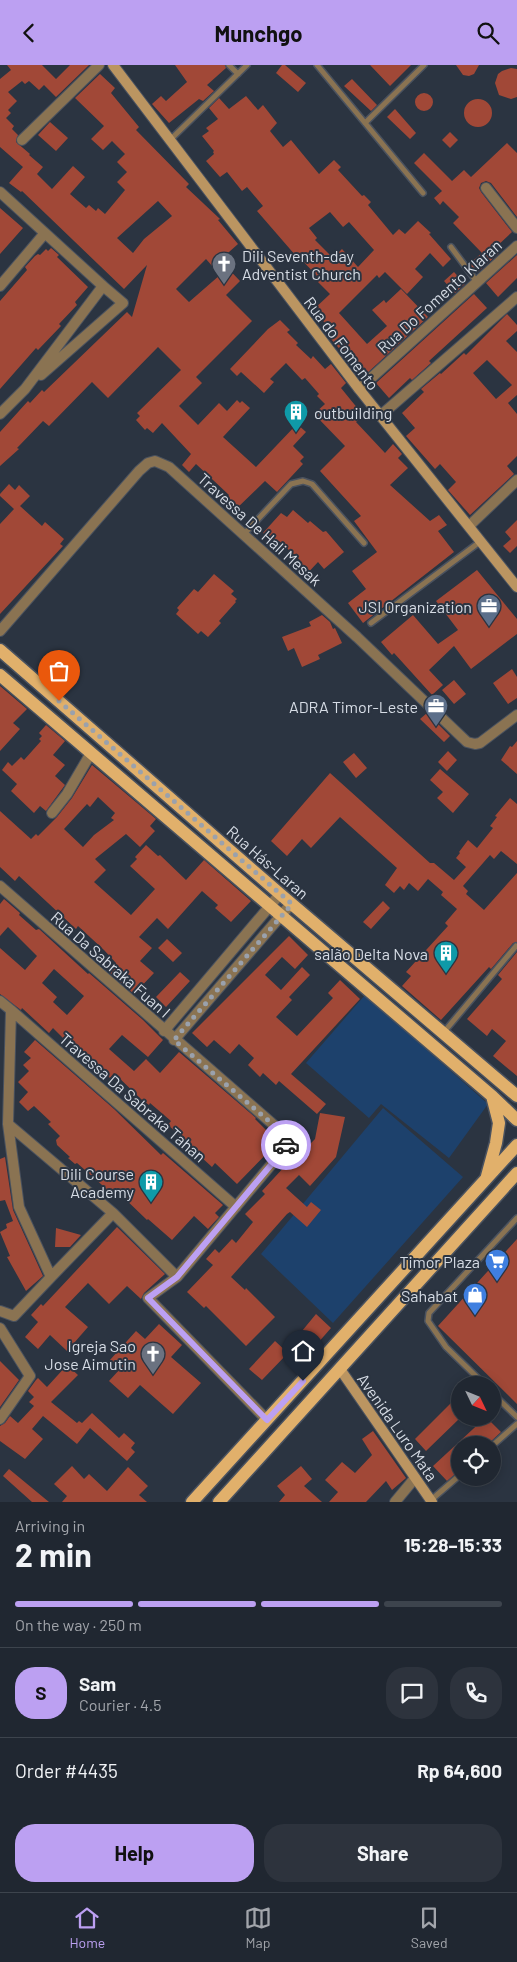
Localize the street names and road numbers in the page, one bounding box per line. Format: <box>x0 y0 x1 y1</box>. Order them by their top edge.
street label: Rua Do Fomento Klaran <box>373 235 505 357</box>
street label: Rua do Fomento <box>301 292 383 394</box>
street label: Travessa De Hali Mesak <box>194 469 326 589</box>
street label: Rua Hás-Laran <box>223 821 313 903</box>
street label: Rua Da Sabraka Fuan I <box>47 907 175 1021</box>
street label: Travessa Da Sabraka Tahan <box>56 1028 210 1166</box>
street label: Avenida Luro Mata <box>354 1370 442 1484</box>

